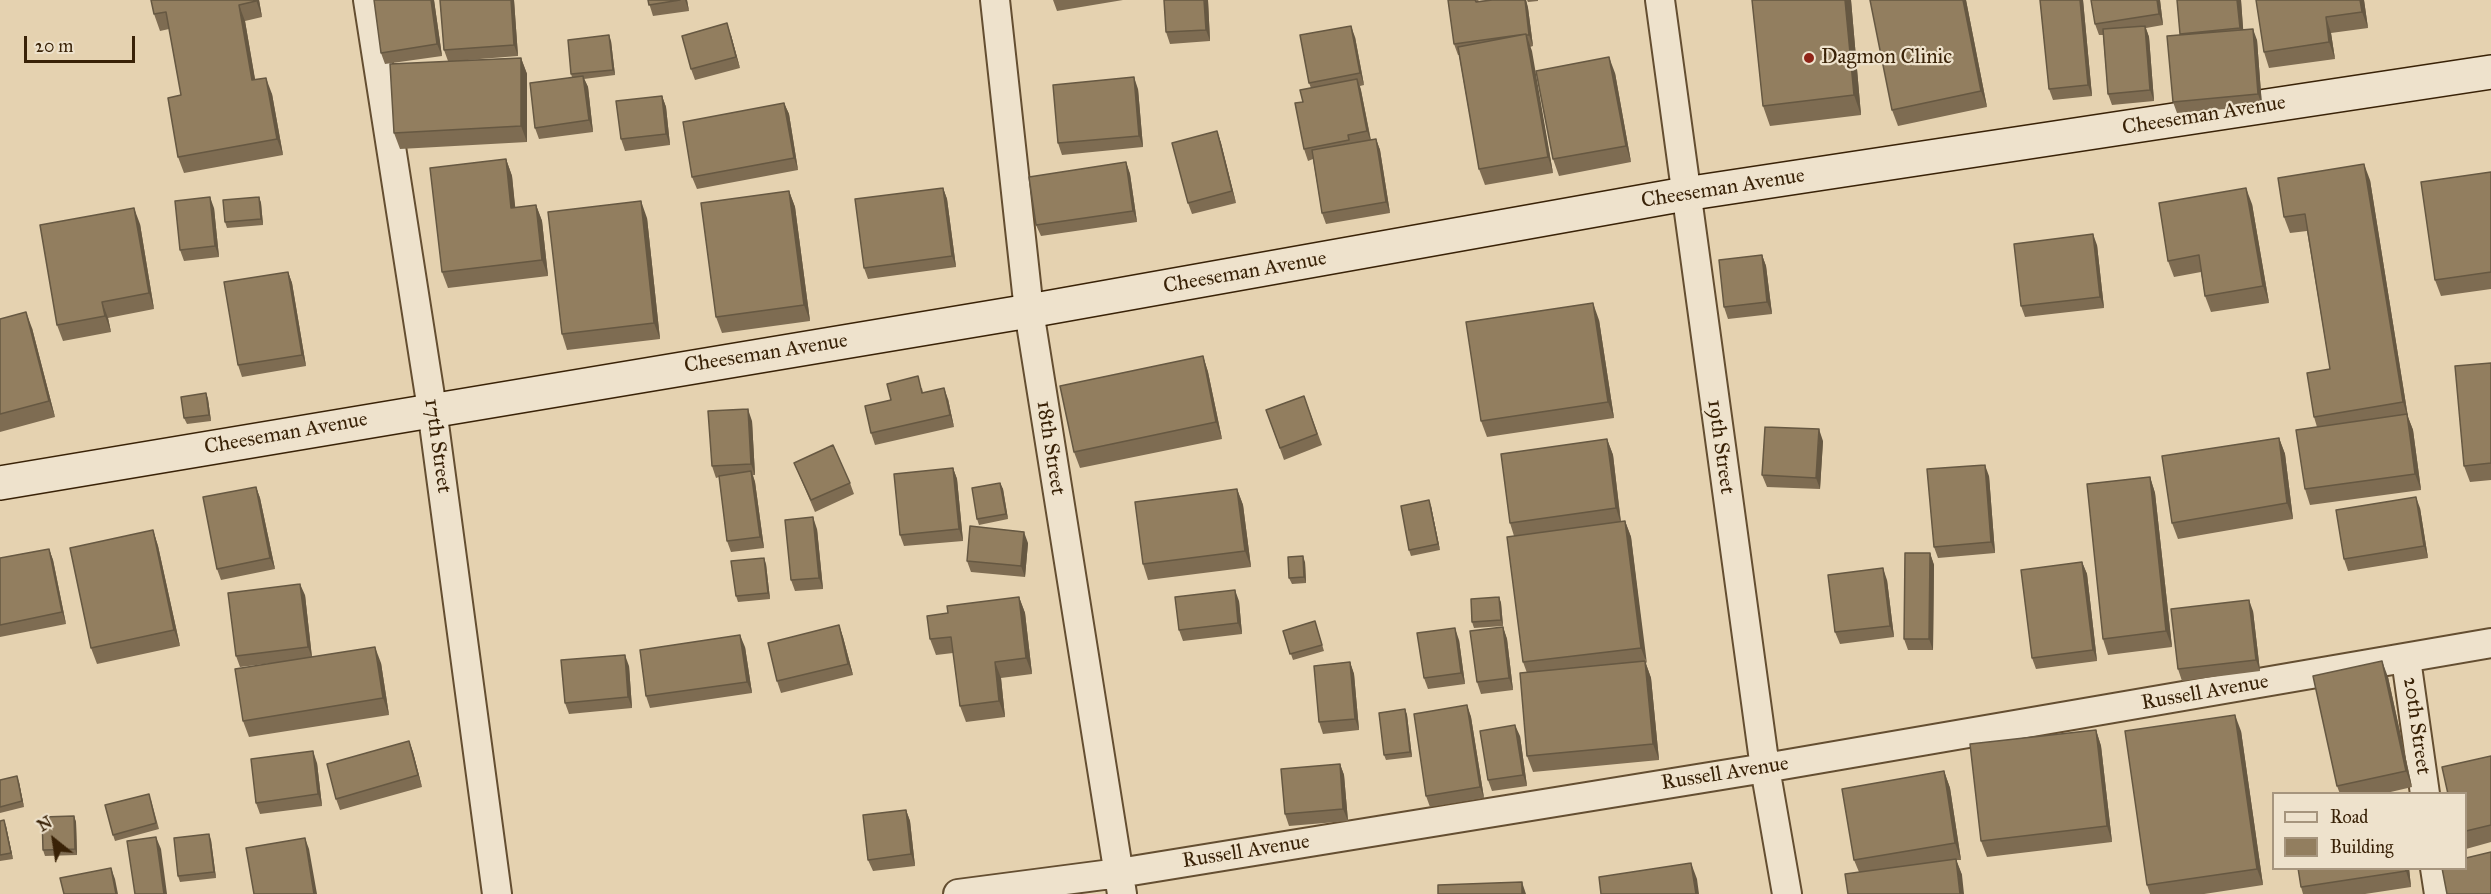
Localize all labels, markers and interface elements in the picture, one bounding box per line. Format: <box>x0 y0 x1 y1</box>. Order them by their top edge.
scale bar <box>27 24 138 62</box>
text: 20 m <box>35 35 73 57</box>
place label: Dagmon Clinic <box>1821 45 1952 71</box>
marker: Dagmon Clinic <box>1802 51 1816 65</box>
street label: Cheeseman Avenue <box>2120 91 2288 141</box>
street label: Cheeseman Avenue <box>1639 164 1807 214</box>
street label: Cheeseman Avenue <box>1161 246 1329 300</box>
street label: Cheeseman Avenue <box>682 329 850 379</box>
street label: 17th Street <box>418 397 456 495</box>
street label: 19th Street <box>1701 398 1739 496</box>
street label: 18th Street <box>1030 399 1070 497</box>
street label: Cheeseman Avenue <box>202 407 370 461</box>
street label: Russell Avenue <box>2139 669 2271 717</box>
street label: 20th Street <box>2397 676 2435 776</box>
street label: Russell Avenue <box>1659 751 1791 797</box>
legend <box>2272 792 2467 870</box>
text: Road <box>2330 806 2368 828</box>
north arrow <box>24 810 84 870</box>
text: N <box>34 812 55 836</box>
street label: Russell Avenue <box>1180 829 1312 875</box>
text: Building <box>2330 836 2393 858</box>

